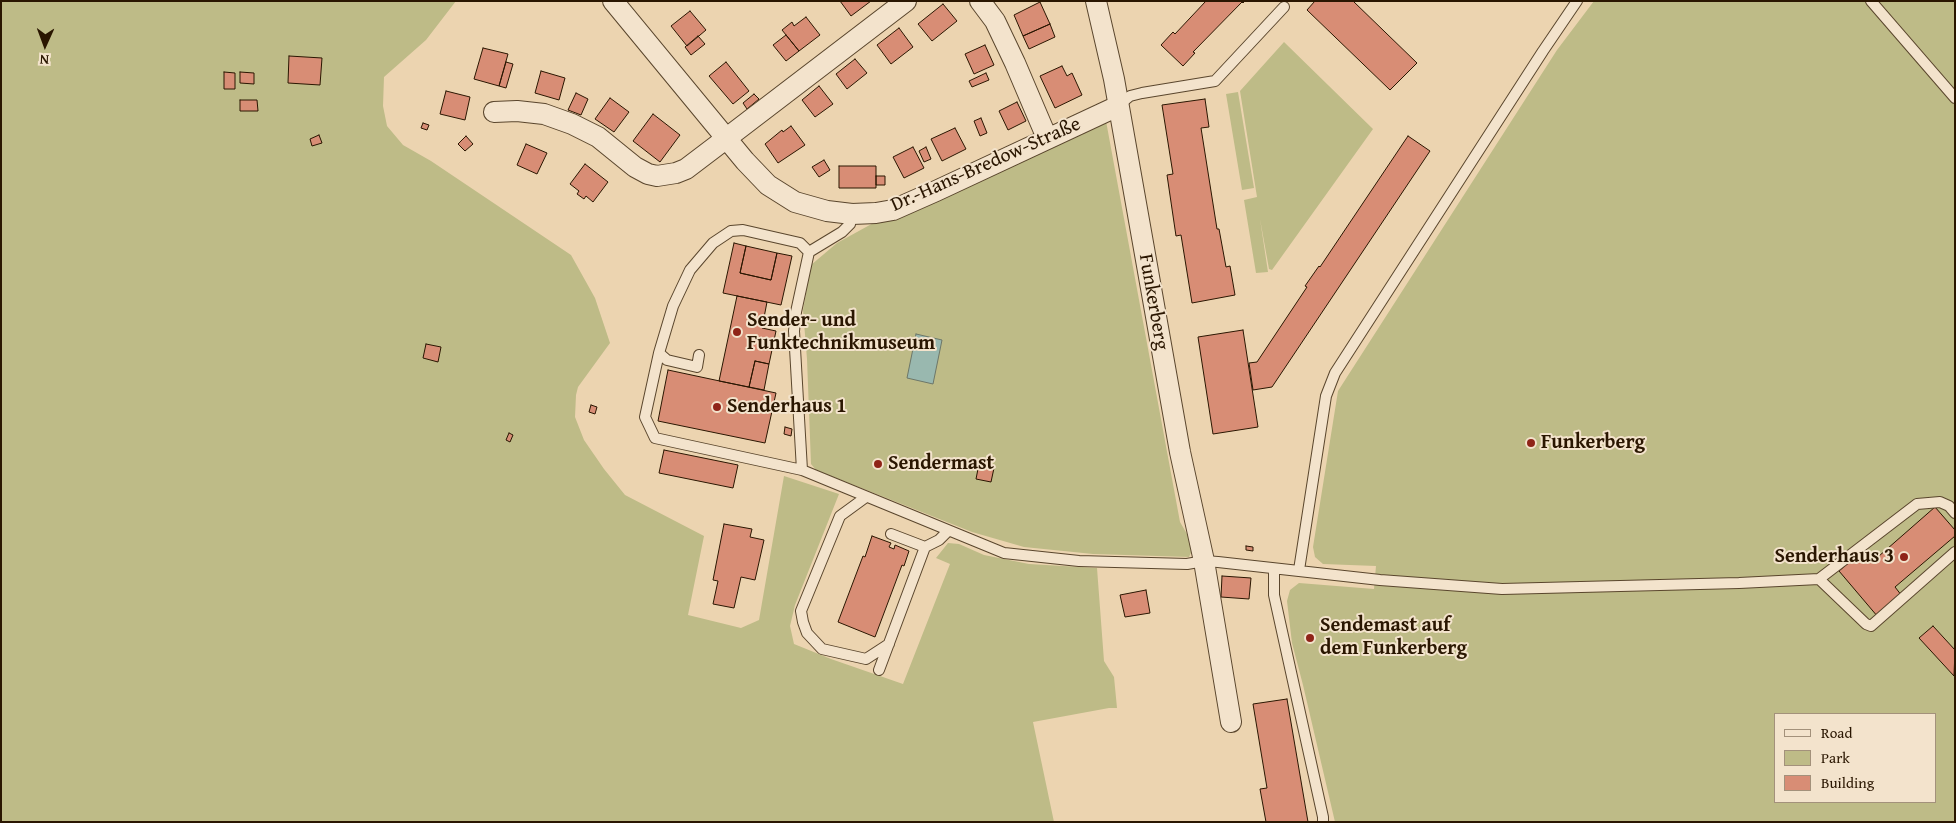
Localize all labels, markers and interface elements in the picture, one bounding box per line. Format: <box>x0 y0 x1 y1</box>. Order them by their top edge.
north arrow <box>20 20 70 70</box>
text: N <box>39 50 50 70</box>
street label: Dr.-Hans-Bredow-Straße <box>887 112 1085 218</box>
street label: Funkerberg <box>1133 252 1173 352</box>
place label: Sender- und Funktechnikmuseum <box>747 309 935 356</box>
marker: Sender- und Funktechnikmuseum <box>731 326 743 338</box>
place label: Senderhaus 1 <box>727 395 847 419</box>
marker: Senderhaus 1 <box>711 401 723 413</box>
place label: Funkerberg <box>1541 431 1645 455</box>
marker: Funkerberg <box>1525 437 1537 449</box>
place label: Sendermast <box>888 452 994 476</box>
marker: Sendermast <box>872 458 884 470</box>
place label: Senderhaus 3 <box>1774 545 1894 569</box>
marker: Senderhaus 3 <box>1898 551 1910 563</box>
place label: Sendemast auf dem Funkerberg <box>1320 614 1467 661</box>
marker: Sendemast auf dem Funkerberg <box>1304 632 1316 644</box>
legend <box>1774 713 1936 803</box>
text: Road <box>1821 722 1852 743</box>
text: Park <box>1821 747 1850 768</box>
text: Building <box>1821 772 1874 793</box>

